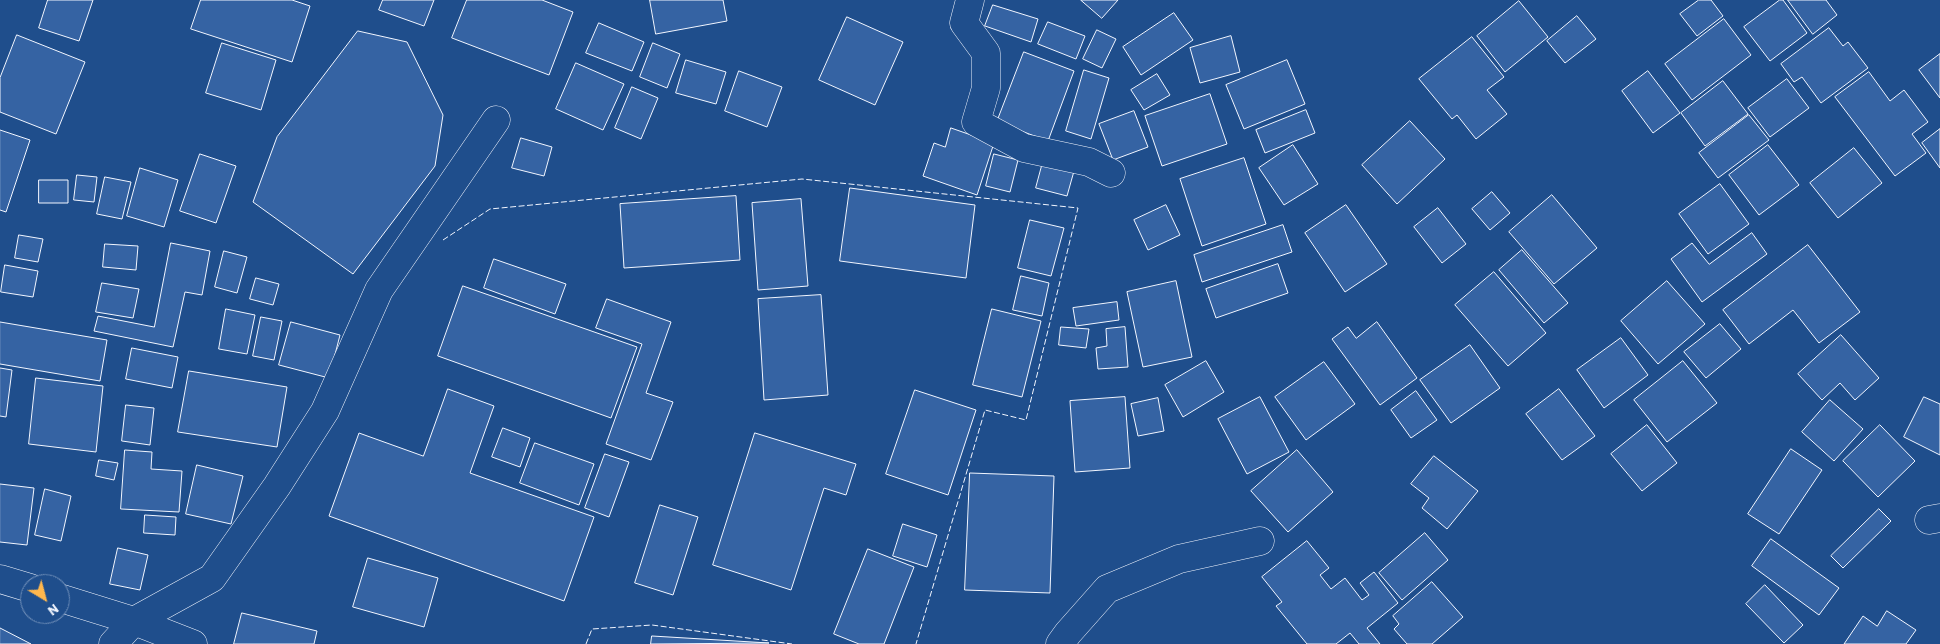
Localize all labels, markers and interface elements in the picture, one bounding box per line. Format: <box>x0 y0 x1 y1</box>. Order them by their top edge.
north arrow <box>20 574 70 624</box>
text: N <box>45 601 63 620</box>

